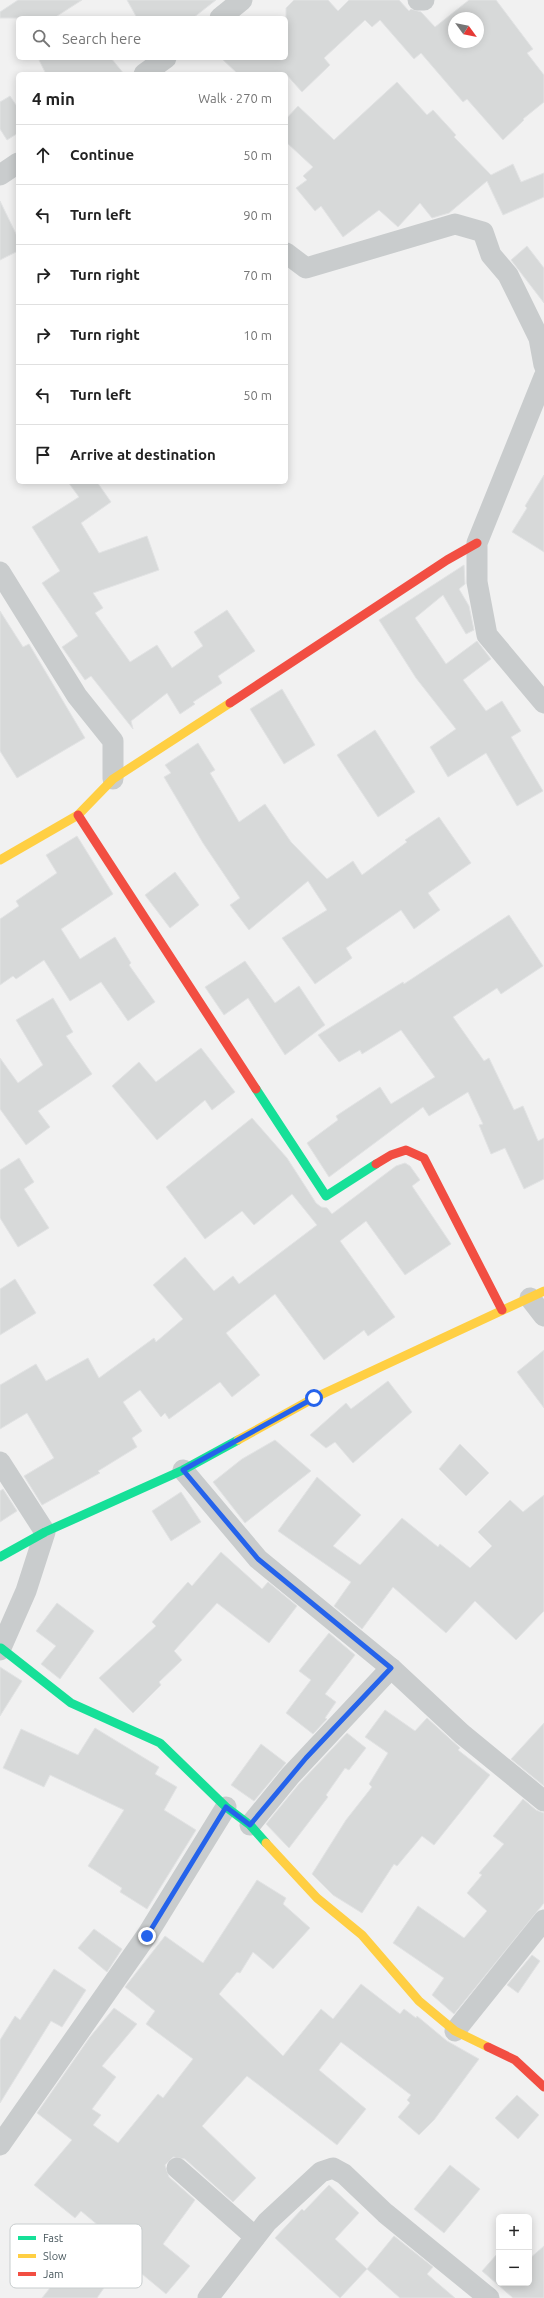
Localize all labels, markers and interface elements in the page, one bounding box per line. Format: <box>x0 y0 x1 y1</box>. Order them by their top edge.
north arrow <box>448 12 484 48</box>
search box <box>16 16 288 60</box>
icon: search <box>30 27 52 49</box>
text: Search here <box>62 30 141 47</box>
text: 4 min <box>32 89 75 108</box>
text: Walk · 270 m <box>198 91 272 105</box>
icon: ahead <box>32 144 54 166</box>
text: Continue <box>70 146 134 163</box>
text: 50 m <box>243 148 272 162</box>
icon: left <box>32 204 54 226</box>
text: Turn left <box>70 206 131 223</box>
text: 90 m <box>243 208 272 222</box>
icon: right <box>32 264 54 286</box>
text: Turn right <box>70 266 140 283</box>
text: 70 m <box>243 268 272 282</box>
icon: right <box>32 324 54 346</box>
text: Turn right <box>70 326 140 343</box>
text: 10 m <box>243 328 272 342</box>
icon: left <box>32 384 54 406</box>
text: Turn left <box>70 386 131 403</box>
text: 50 m <box>243 388 272 402</box>
icon: arrive <box>32 444 54 466</box>
text: Arrive at destination <box>70 446 216 463</box>
route start <box>305 1389 323 1407</box>
route end <box>138 1927 156 1945</box>
map controls <box>496 2214 532 2286</box>
button: + <box>496 2214 532 2250</box>
legend <box>10 2224 142 2288</box>
text: Fast <box>43 2232 64 2244</box>
text: Slow <box>43 2250 67 2262</box>
button: − <box>496 2250 532 2286</box>
text: Jam <box>43 2268 64 2280</box>

